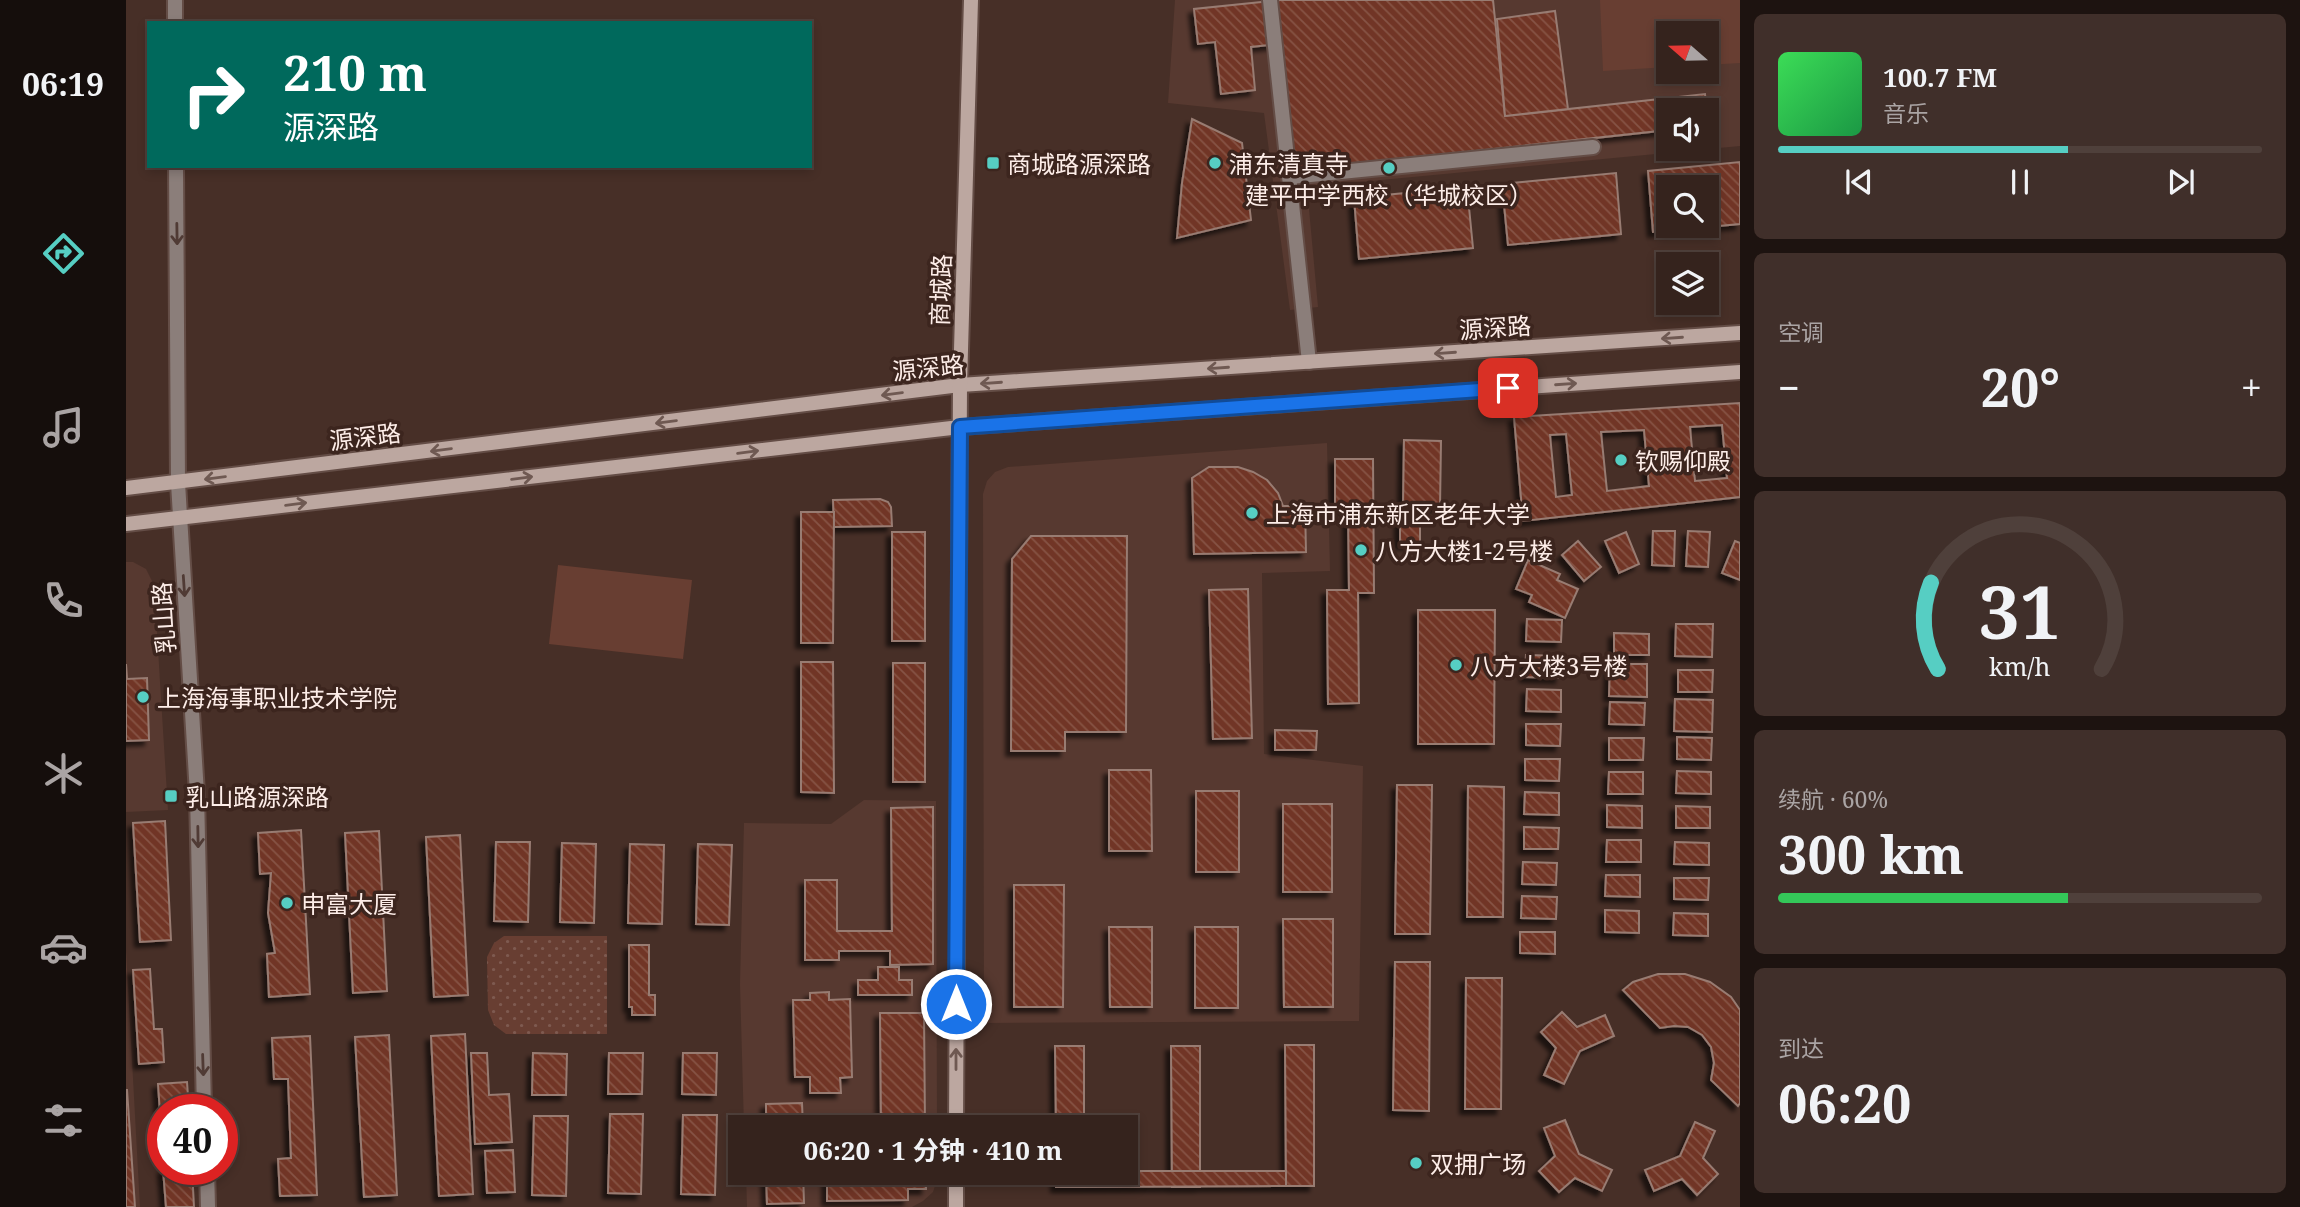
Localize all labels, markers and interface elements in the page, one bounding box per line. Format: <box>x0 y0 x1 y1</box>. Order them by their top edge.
north arrow <box>1656 21 1718 84</box>
map controls <box>1656 21 1719 315</box>
text: 210 m <box>283 39 427 105</box>
icon: right <box>168 49 259 140</box>
text: 100.7 FM <box>1883 59 1997 95</box>
text: 06:19 <box>22 62 104 105</box>
text: 音乐 <box>1883 97 1929 129</box>
button: sound <box>1656 98 1719 161</box>
text: 源深路 <box>283 105 379 148</box>
place label: 商城路源深路 <box>1007 147 1151 180</box>
place label: 浦东清真寺 <box>1229 147 1349 180</box>
marker: 商城路源深路 <box>985 155 1001 171</box>
marker: 浦东清真寺 <box>1207 155 1223 171</box>
marker: 建平中学西校（华城校区） <box>1381 160 1397 176</box>
icon: previous <box>1840 163 1878 201</box>
icon: pause <box>2001 163 2039 201</box>
icon: next <box>2162 163 2200 201</box>
button: search <box>1656 175 1719 238</box>
place label: 建平中学西校（华城校区） <box>1245 178 1533 211</box>
one-way arrow <box>170 223 184 246</box>
icon: directions <box>39 229 88 278</box>
button: layers <box>1656 252 1719 315</box>
street label: 商城路 <box>922 253 958 327</box>
street label: 源深路 <box>1458 308 1532 346</box>
text: 空调 <box>1778 316 1824 348</box>
one-way arrow <box>1661 332 1684 345</box>
street label: 源深路 <box>890 347 966 387</box>
one-way arrow <box>1434 347 1457 360</box>
text: 20° <box>1981 351 2060 422</box>
pin <box>1478 358 1538 418</box>
text: − <box>1778 361 1800 413</box>
text: + <box>2241 361 2262 413</box>
one-way arrow <box>1207 362 1230 375</box>
icon: arrive <box>1489 369 1527 407</box>
one-way arrow <box>980 377 1003 390</box>
one-way arrow <box>1554 378 1577 391</box>
one-way arrow <box>881 387 904 400</box>
icon: music <box>39 403 88 452</box>
street label: 源深路 <box>327 415 403 457</box>
one-way arrow <box>655 415 678 428</box>
one-way arrow <box>430 443 452 456</box>
place label: 钦赐仰殿 <box>1635 444 1731 477</box>
one-way arrow <box>737 445 759 458</box>
marker: 钦赐仰殿 <box>1613 452 1629 468</box>
one-way arrow <box>204 471 227 484</box>
one-way arrow <box>511 471 533 484</box>
one-way arrow <box>285 497 307 510</box>
place label: 上海市浦东新区老年大学 <box>1266 497 1530 530</box>
marker: 上海市浦东新区老年大学 <box>1244 505 1260 521</box>
place label: 八方大楼1-2号楼 <box>1375 534 1553 567</box>
marker: 八方大楼1-2号楼 <box>1353 542 1369 558</box>
text: 31 <box>1979 562 2061 661</box>
one-way arrow <box>178 574 191 596</box>
icon: phone <box>39 576 88 625</box>
street label: 乳山路 <box>144 581 182 655</box>
place label: 八方大楼3号楼 <box>1470 649 1627 682</box>
text: km/h <box>1989 649 2051 683</box>
marker: 八方大楼3号楼 <box>1448 657 1464 673</box>
place label: 上海海事职业技术学院 <box>157 681 397 714</box>
marker: 上海海事职业技术学院 <box>135 689 151 705</box>
icon: climate <box>39 749 88 798</box>
place label: 乳山路源深路 <box>185 780 329 813</box>
text: 续航 · 60% <box>1778 783 1888 815</box>
marker: 乳山路源深路 <box>163 788 179 804</box>
text: 300 km <box>1778 818 1964 889</box>
one-way arrow <box>191 825 205 848</box>
place label: 申富大厦 <box>301 887 397 920</box>
marker: 申富大厦 <box>279 895 295 911</box>
icon: car <box>39 923 88 972</box>
position arrow <box>919 967 993 1041</box>
text: 到达 <box>1778 1032 1824 1064</box>
one-way arrow <box>949 1048 963 1071</box>
one-way arrow <box>196 1053 209 1076</box>
text: 06:20 <box>1778 1067 1911 1138</box>
speed limit sign: 40 <box>147 1094 238 1185</box>
icon: filters <box>39 1096 88 1145</box>
text: 06:20 · 1 分钟 · 410 m <box>804 1132 1062 1168</box>
place label: 双拥广场 <box>1430 1147 1526 1180</box>
marker: 双拥广场 <box>1408 1155 1424 1171</box>

